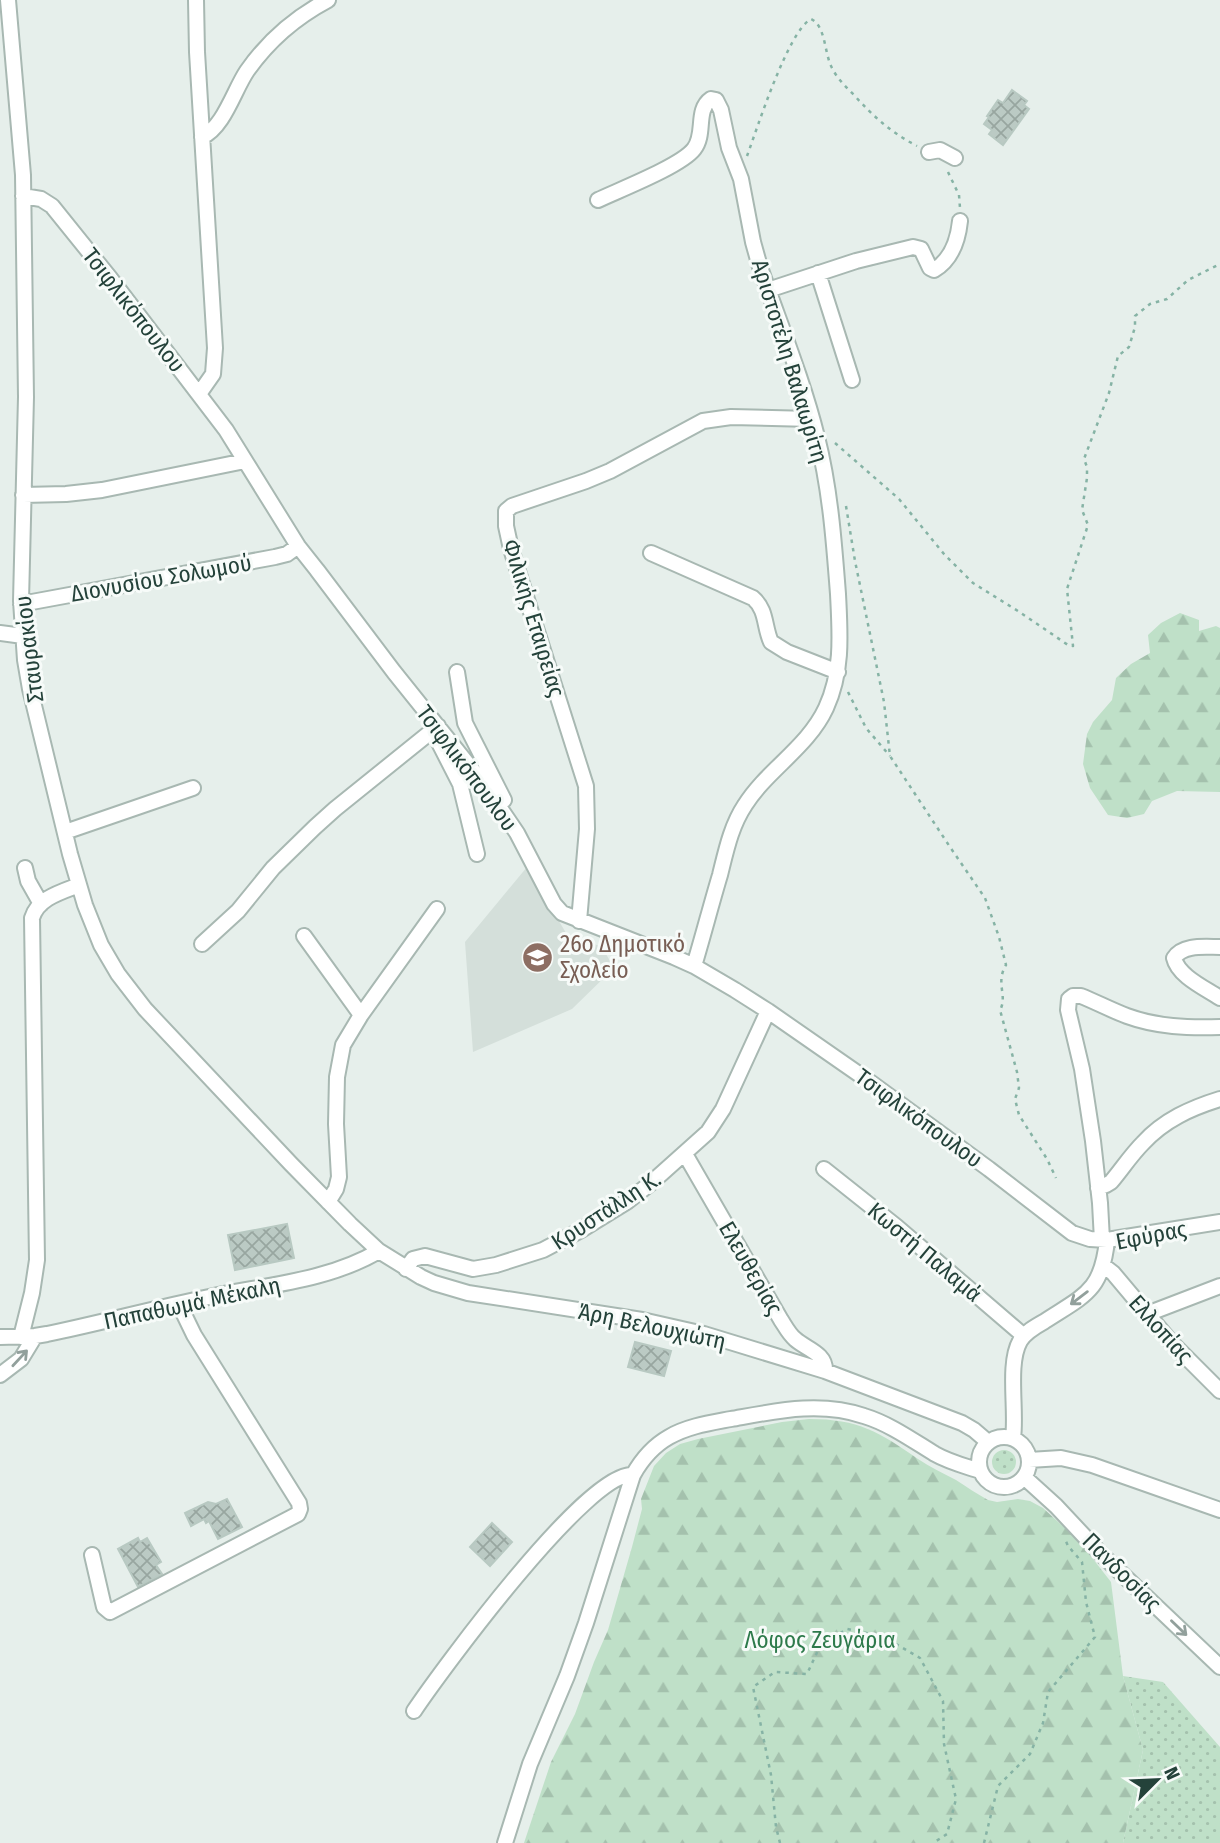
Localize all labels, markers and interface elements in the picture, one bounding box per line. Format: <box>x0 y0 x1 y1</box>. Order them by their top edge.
street label: Τσιφλικόπουλου <box>77 242 191 378</box>
street label: Αριστοτέλη Βαλαωρίτη <box>746 256 834 466</box>
street label: Φιλικής Εταιρείας <box>497 536 571 700</box>
street label: Διονυσίου Σολωμού <box>68 548 254 608</box>
street label: Σταυρακίου <box>9 594 49 704</box>
street label: Τσιφλικόπουλου <box>411 700 523 836</box>
place label: 26ο Δημοτικό Σχολείο <box>560 930 685 984</box>
school or university icon: 26ο Δημοτικό Σχολείο <box>520 940 554 974</box>
street label: Τσιφλικόπουλου <box>850 1062 988 1174</box>
street label: Κρυστάλλη Κ. <box>546 1164 666 1256</box>
street label: Κωστή Παλαμά <box>862 1196 988 1308</box>
street label: Εφύρας <box>1113 1214 1189 1256</box>
street label: Ελευθερίας <box>713 1216 789 1320</box>
street label: Παπαθωμά Μέκαλη <box>101 1271 283 1335</box>
street label: Ελλοπίας <box>1123 1289 1199 1369</box>
one-way arrow <box>1070 1291 1089 1306</box>
street label: Άρη Βελουχιώτη <box>575 1297 729 1355</box>
one-way arrow <box>12 1349 28 1367</box>
street label: Πανδοσίας <box>1077 1527 1167 1617</box>
one-way arrow <box>1170 1619 1187 1636</box>
park label: Λόφος Ζευγάρια <box>744 1626 896 1654</box>
north arrow <box>1122 1745 1192 1815</box>
text: N <box>1159 1763 1185 1783</box>

